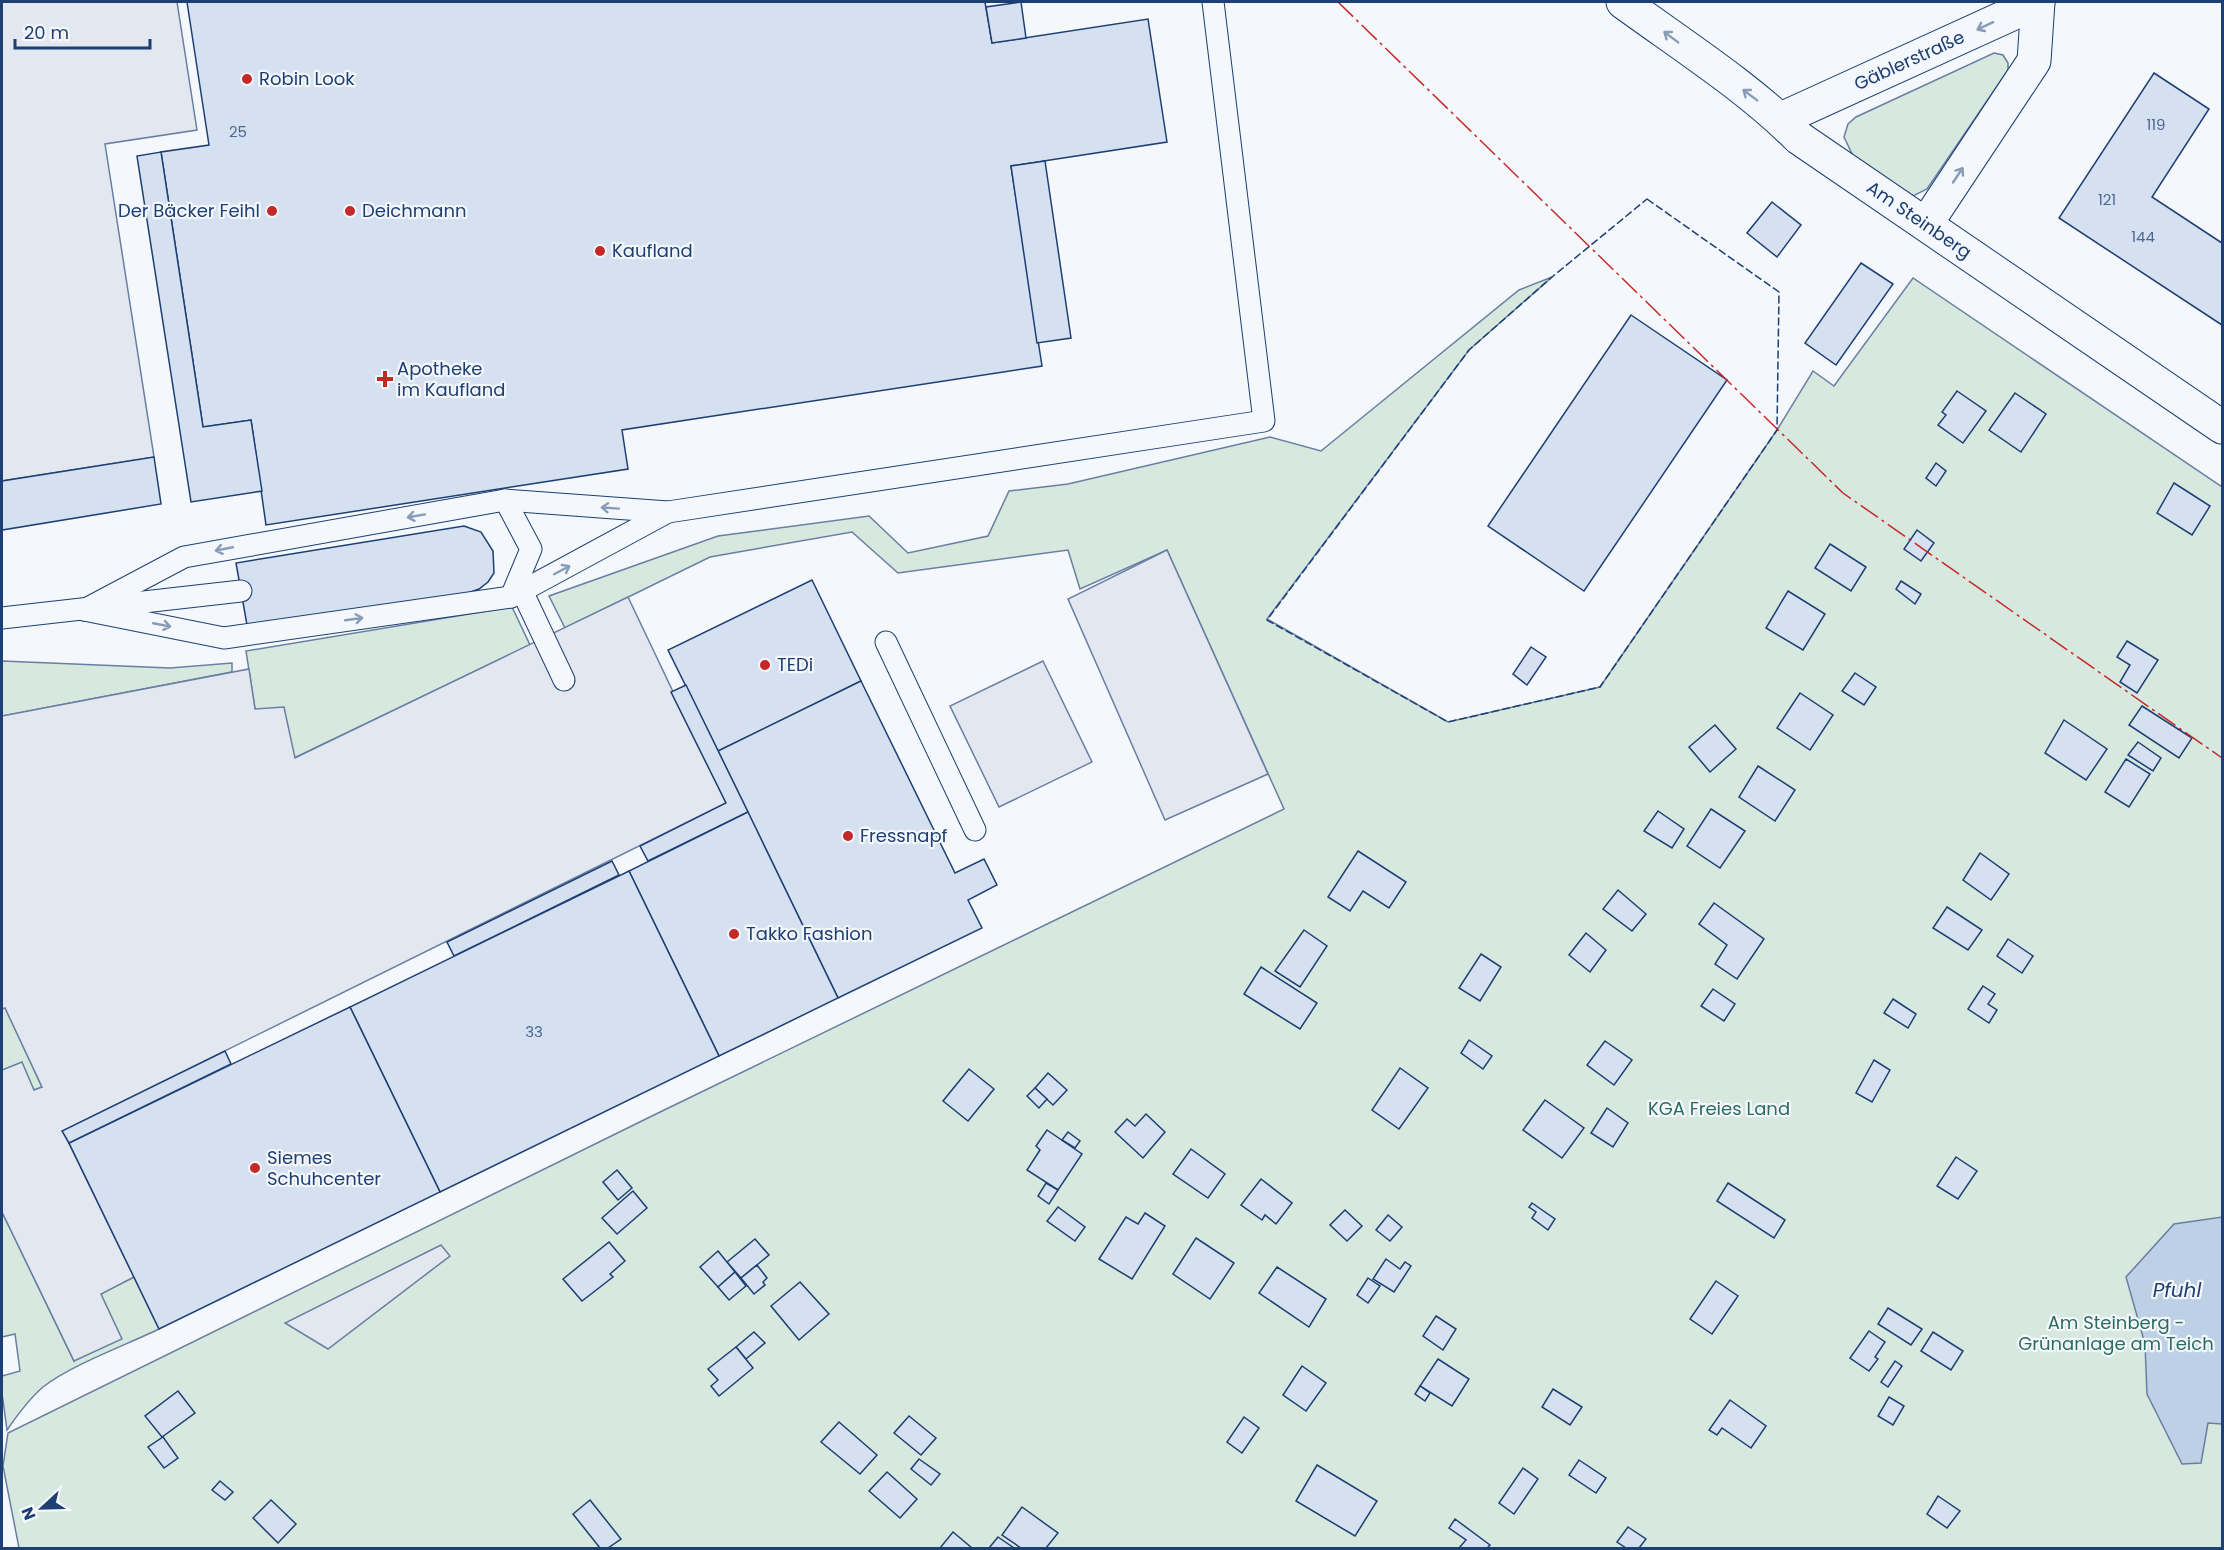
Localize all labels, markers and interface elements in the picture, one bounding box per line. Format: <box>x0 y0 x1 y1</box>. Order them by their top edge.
scale bar <box>15 12 150 50</box>
text: 20 m <box>24 20 69 45</box>
one-way arrow <box>1976 20 1994 32</box>
street label: Gäblerstraße <box>1850 24 1968 96</box>
one-way arrow <box>1664 31 1680 43</box>
place label: Robin Look <box>259 66 355 91</box>
marker: Robin Look <box>240 72 254 86</box>
one-way arrow <box>1742 89 1758 102</box>
house number: 119 <box>2146 114 2166 135</box>
house number: 25 <box>229 121 247 142</box>
one-way arrow <box>1953 167 1965 184</box>
street label: Am Steinberg <box>1862 175 1977 264</box>
house number: 121 <box>2098 189 2116 210</box>
place label: Der Bäcker Feihl <box>118 198 260 223</box>
place label: Deichmann <box>362 198 467 223</box>
marker: Der Bäcker Feihl <box>265 204 279 218</box>
marker: Deichmann <box>343 204 357 218</box>
house number: 144 <box>2131 226 2155 247</box>
place label: Kaufland <box>612 238 693 263</box>
marker: Kaufland <box>593 244 607 258</box>
place label: Apotheke im Kaufland <box>397 356 505 402</box>
marker: Apotheke im Kaufland <box>378 372 392 386</box>
one-way arrow <box>600 502 620 513</box>
one-way arrow <box>407 510 426 521</box>
one-way arrow <box>215 544 234 555</box>
one-way arrow <box>553 564 570 576</box>
one-way arrow <box>344 614 363 625</box>
one-way arrow <box>151 620 171 631</box>
place label: TEDi <box>777 652 813 677</box>
marker: TEDi <box>758 658 772 672</box>
place label: Fressnapf <box>860 823 948 848</box>
marker: Fressnapf <box>841 829 855 843</box>
place label: Takko Fashion <box>746 921 872 946</box>
marker: Takko Fashion <box>727 927 741 941</box>
house number: 33 <box>525 1021 543 1042</box>
park label: KGA Freies Land <box>1648 1096 1790 1121</box>
place label: Siemes Schuhcenter <box>267 1145 381 1191</box>
marker: Siemes Schuhcenter <box>248 1161 262 1175</box>
water label: Pfuhl <box>2153 1276 2201 1304</box>
park label: Am Steinberg - Grünanlage am Teich <box>2018 1310 2214 1356</box>
north arrow <box>12 1478 72 1538</box>
text: N <box>16 1504 41 1523</box>

